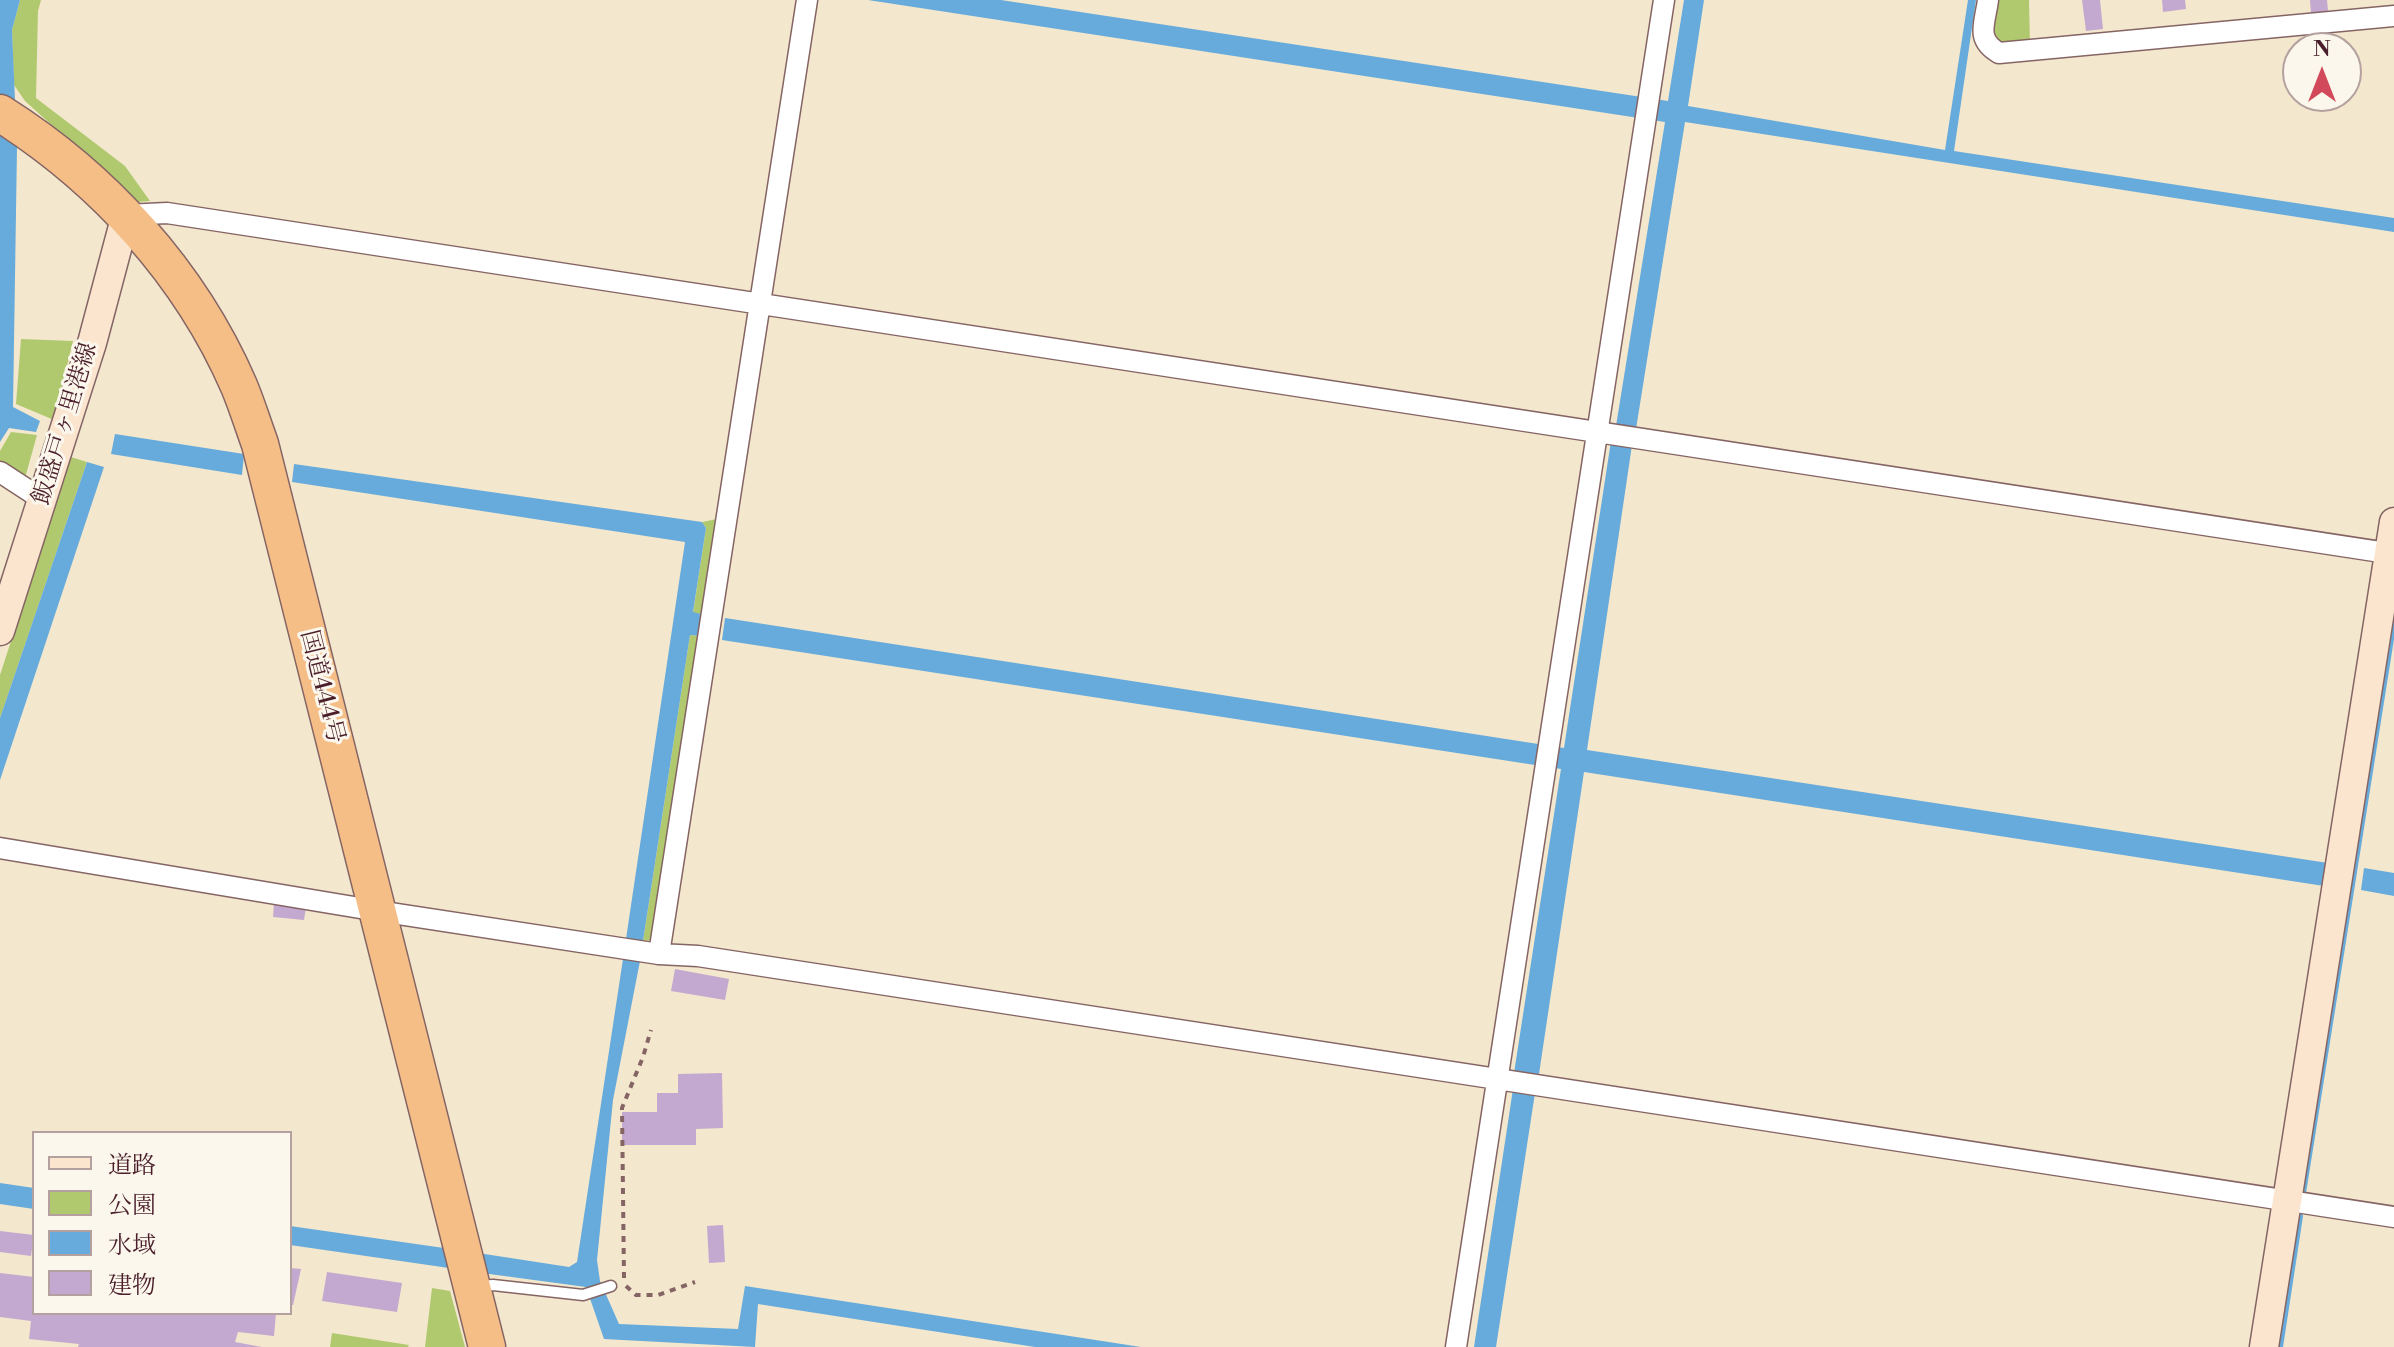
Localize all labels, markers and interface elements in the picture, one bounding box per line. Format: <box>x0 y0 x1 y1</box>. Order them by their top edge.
north arrow <box>2282 32 2362 112</box>
text: N <box>2313 36 2331 63</box>
street label: 飯盛戸ヶ里港線 <box>28 339 104 509</box>
street label: 国道444号 <box>293 627 349 747</box>
legend <box>32 1131 292 1315</box>
text: 道路 <box>108 1151 156 1181</box>
text: 公園 <box>108 1191 156 1221</box>
text: 水域 <box>108 1231 156 1261</box>
text: 建物 <box>108 1271 156 1301</box>

